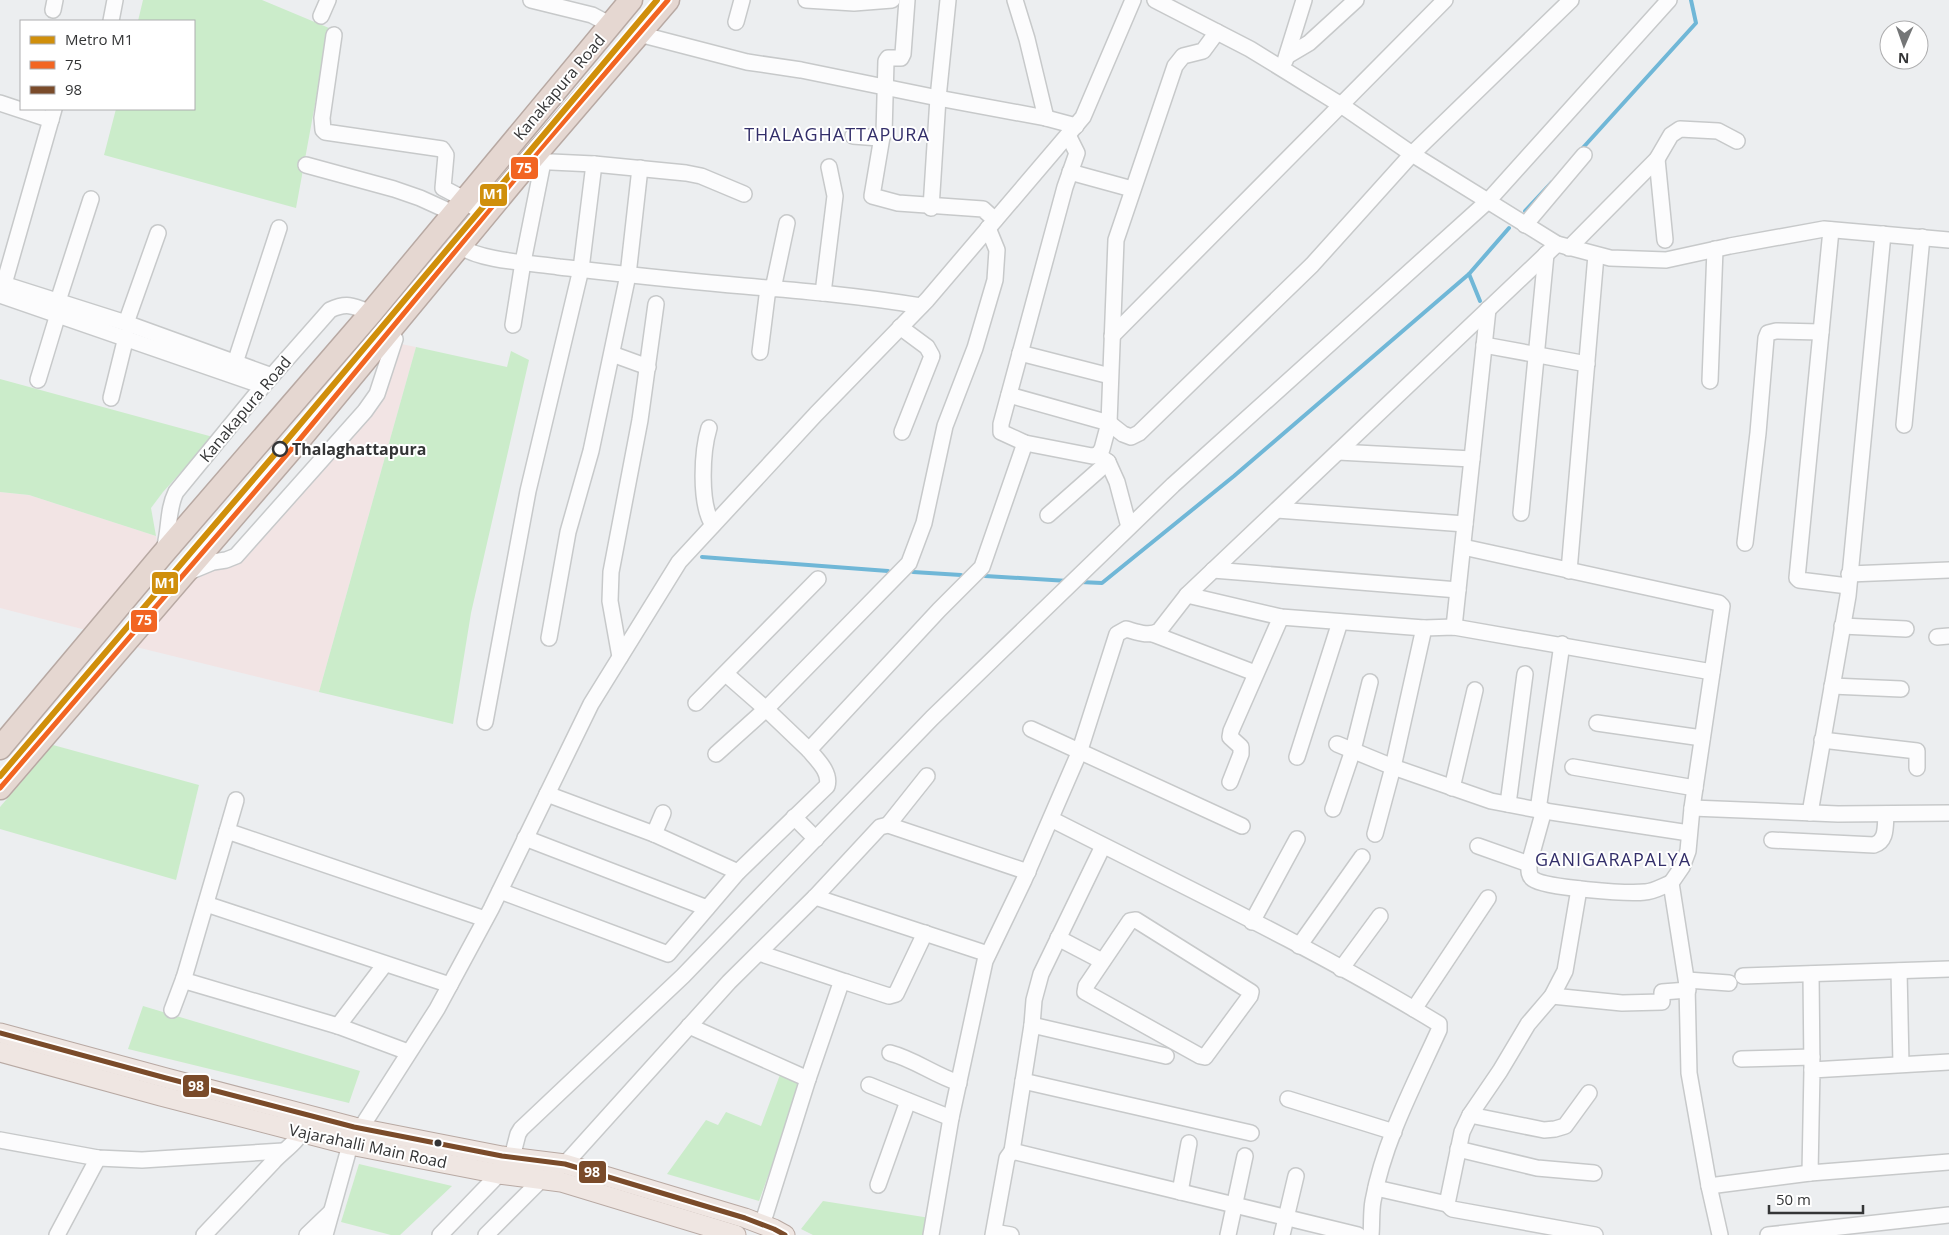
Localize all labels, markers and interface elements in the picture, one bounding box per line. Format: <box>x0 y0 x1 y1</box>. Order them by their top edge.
legend <box>20 20 195 110</box>
north arrow <box>1879 20 1929 70</box>
text: Metro M1 <box>65 29 133 49</box>
street label: Kanakapura Road <box>508 29 610 145</box>
text: N <box>1898 49 1910 68</box>
text: 75 <box>65 54 82 74</box>
text: 98 <box>65 79 82 99</box>
district label: THALAGHATTAPURA <box>744 122 930 146</box>
line badge: 75 <box>510 156 539 180</box>
text: 75 <box>516 158 532 177</box>
line badge: M1 <box>479 183 508 207</box>
text: M1 <box>482 184 504 203</box>
street label: Kanakapura Road <box>194 351 296 467</box>
place label: Thalaghattapura <box>292 438 426 460</box>
marker: Thalaghattapura <box>272 441 288 457</box>
line badge: M1 <box>151 571 179 595</box>
text: M1 <box>154 573 176 592</box>
line badge: 75 <box>130 609 158 633</box>
text: 75 <box>136 610 152 629</box>
district label: GANIGARAPALYA <box>1535 847 1691 871</box>
line badge: 98 <box>182 1074 210 1098</box>
text: 98 <box>188 1076 204 1095</box>
street label: Vajarahalli Main Road <box>287 1118 449 1174</box>
unlabelled marker <box>433 1138 443 1148</box>
line badge: 98 <box>578 1160 607 1184</box>
text: 98 <box>584 1162 600 1181</box>
scale bar <box>1769 1182 1863 1214</box>
text: 50 m <box>1776 1189 1811 1209</box>

